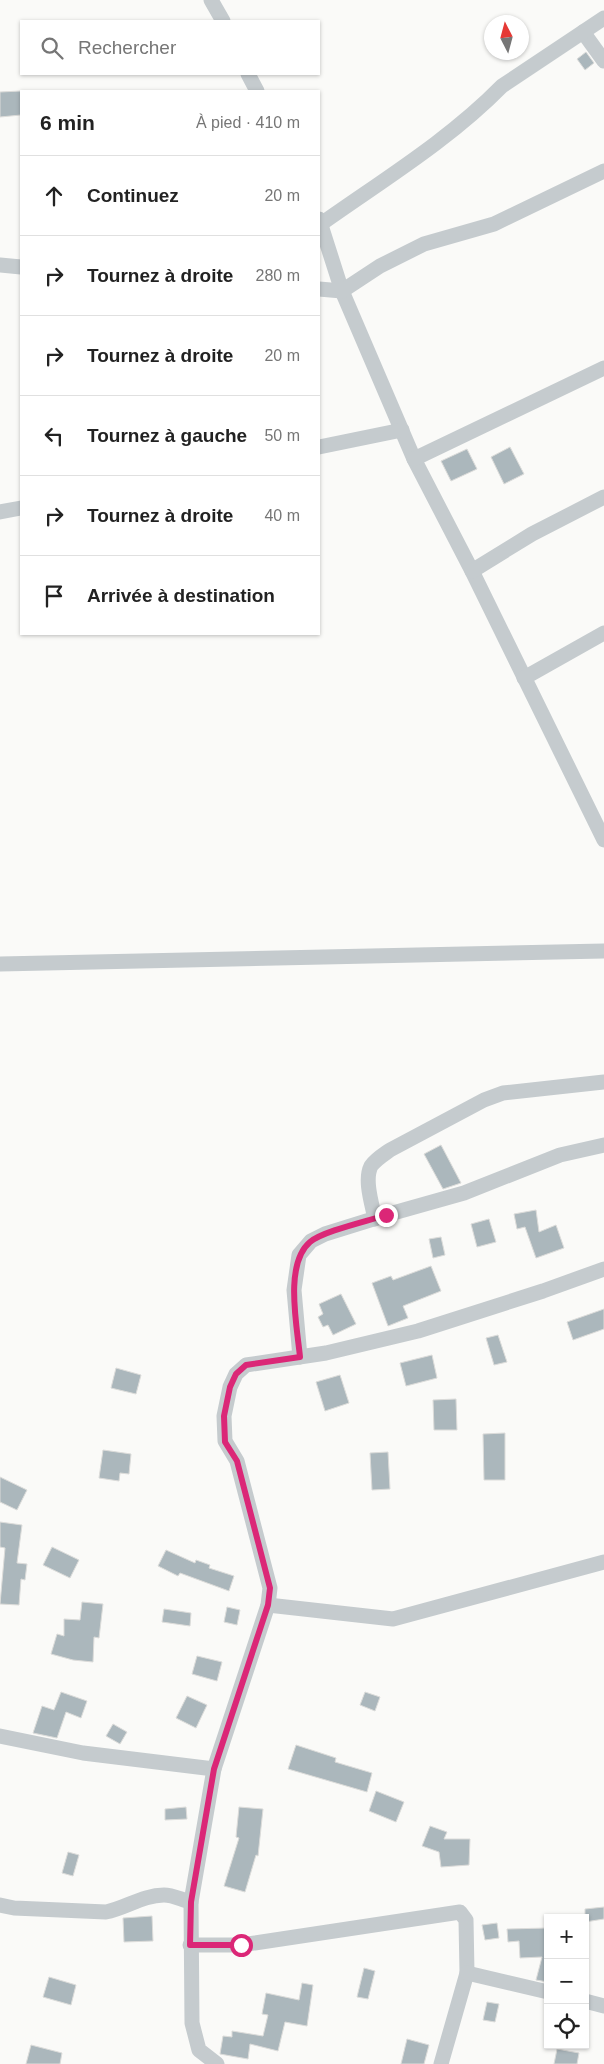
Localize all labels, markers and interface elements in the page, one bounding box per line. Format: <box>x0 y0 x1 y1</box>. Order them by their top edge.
north arrow <box>484 15 529 60</box>
search box <box>20 20 320 75</box>
icon: search <box>38 34 66 62</box>
text: Rechercher <box>78 37 176 58</box>
text: 6 min <box>40 111 95 134</box>
text: À pied · 410 m <box>196 114 300 131</box>
icon: ahead <box>40 182 68 210</box>
text: Continuez <box>87 185 179 206</box>
text: 20 m <box>264 187 300 204</box>
icon: right <box>40 262 68 290</box>
text: Tournez à droite <box>87 265 233 286</box>
text: 280 m <box>256 267 300 284</box>
icon: right <box>40 342 68 370</box>
text: Tournez à droite <box>87 345 233 366</box>
text: 20 m <box>264 347 300 364</box>
icon: left <box>40 422 68 450</box>
text: Tournez à gauche <box>87 425 247 446</box>
text: 50 m <box>264 427 300 444</box>
icon: right <box>40 502 68 530</box>
text: Tournez à droite <box>87 505 233 526</box>
text: 40 m <box>264 507 300 524</box>
icon: arrive <box>40 582 68 610</box>
text: Arrivée à destination <box>87 585 275 606</box>
route end <box>375 1204 398 1227</box>
map controls <box>544 1914 589 2049</box>
button: + <box>544 1914 589 1959</box>
route start <box>230 1934 253 1957</box>
button: − <box>544 1959 589 2004</box>
button: locate <box>544 2004 589 2049</box>

